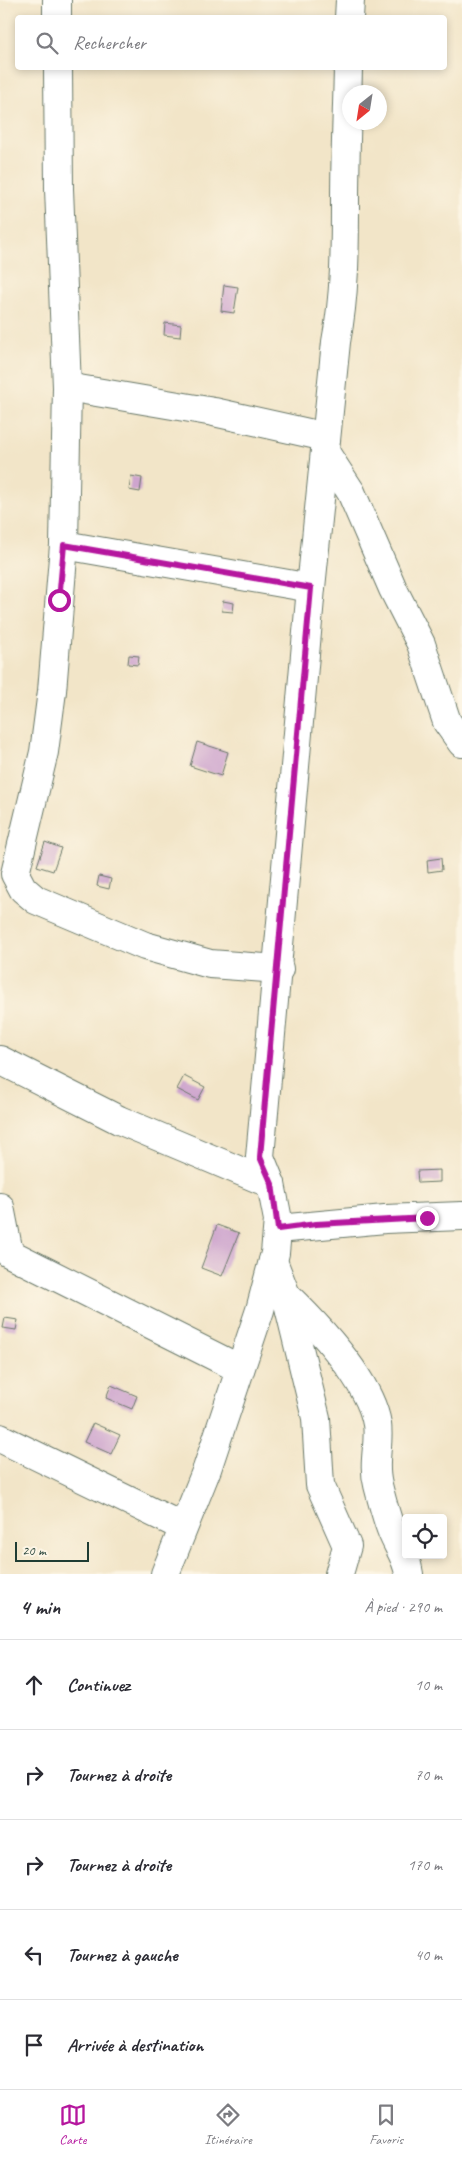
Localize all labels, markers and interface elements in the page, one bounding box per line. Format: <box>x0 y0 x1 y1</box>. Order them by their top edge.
search box <box>15 15 447 70</box>
icon: search <box>33 29 61 57</box>
text: Rechercher <box>73 31 146 55</box>
north arrow <box>342 85 387 130</box>
route start <box>48 589 71 612</box>
route end <box>416 1207 439 1230</box>
map controls <box>402 1514 447 1559</box>
button: locate <box>402 1514 447 1559</box>
scale bar <box>15 1539 89 1562</box>
text: 20 m <box>22 1542 46 1559</box>
text: 4 min <box>20 1594 60 1620</box>
text: À pied · 290 m <box>364 1597 442 1617</box>
icon: ahead <box>20 1671 48 1699</box>
text: Continuez <box>67 1673 130 1697</box>
text: 10 m <box>415 1675 442 1695</box>
icon: right <box>20 1761 48 1789</box>
text: Tournez à droite <box>67 1763 171 1787</box>
text: 70 m <box>415 1765 442 1785</box>
icon: right <box>20 1851 48 1879</box>
text: Tournez à droite <box>67 1853 171 1877</box>
text: 170 m <box>408 1855 442 1875</box>
icon: left <box>20 1941 48 1969</box>
text: Tournez à gauche <box>67 1943 178 1967</box>
text: 40 m <box>415 1945 442 1965</box>
icon: arrive <box>20 2031 48 2059</box>
text: Arrivée à destination <box>67 2033 203 2057</box>
tab: Carte <box>59 2101 87 2148</box>
tab: Itinéraire <box>204 2101 252 2148</box>
tab: Favoris <box>369 2101 403 2148</box>

